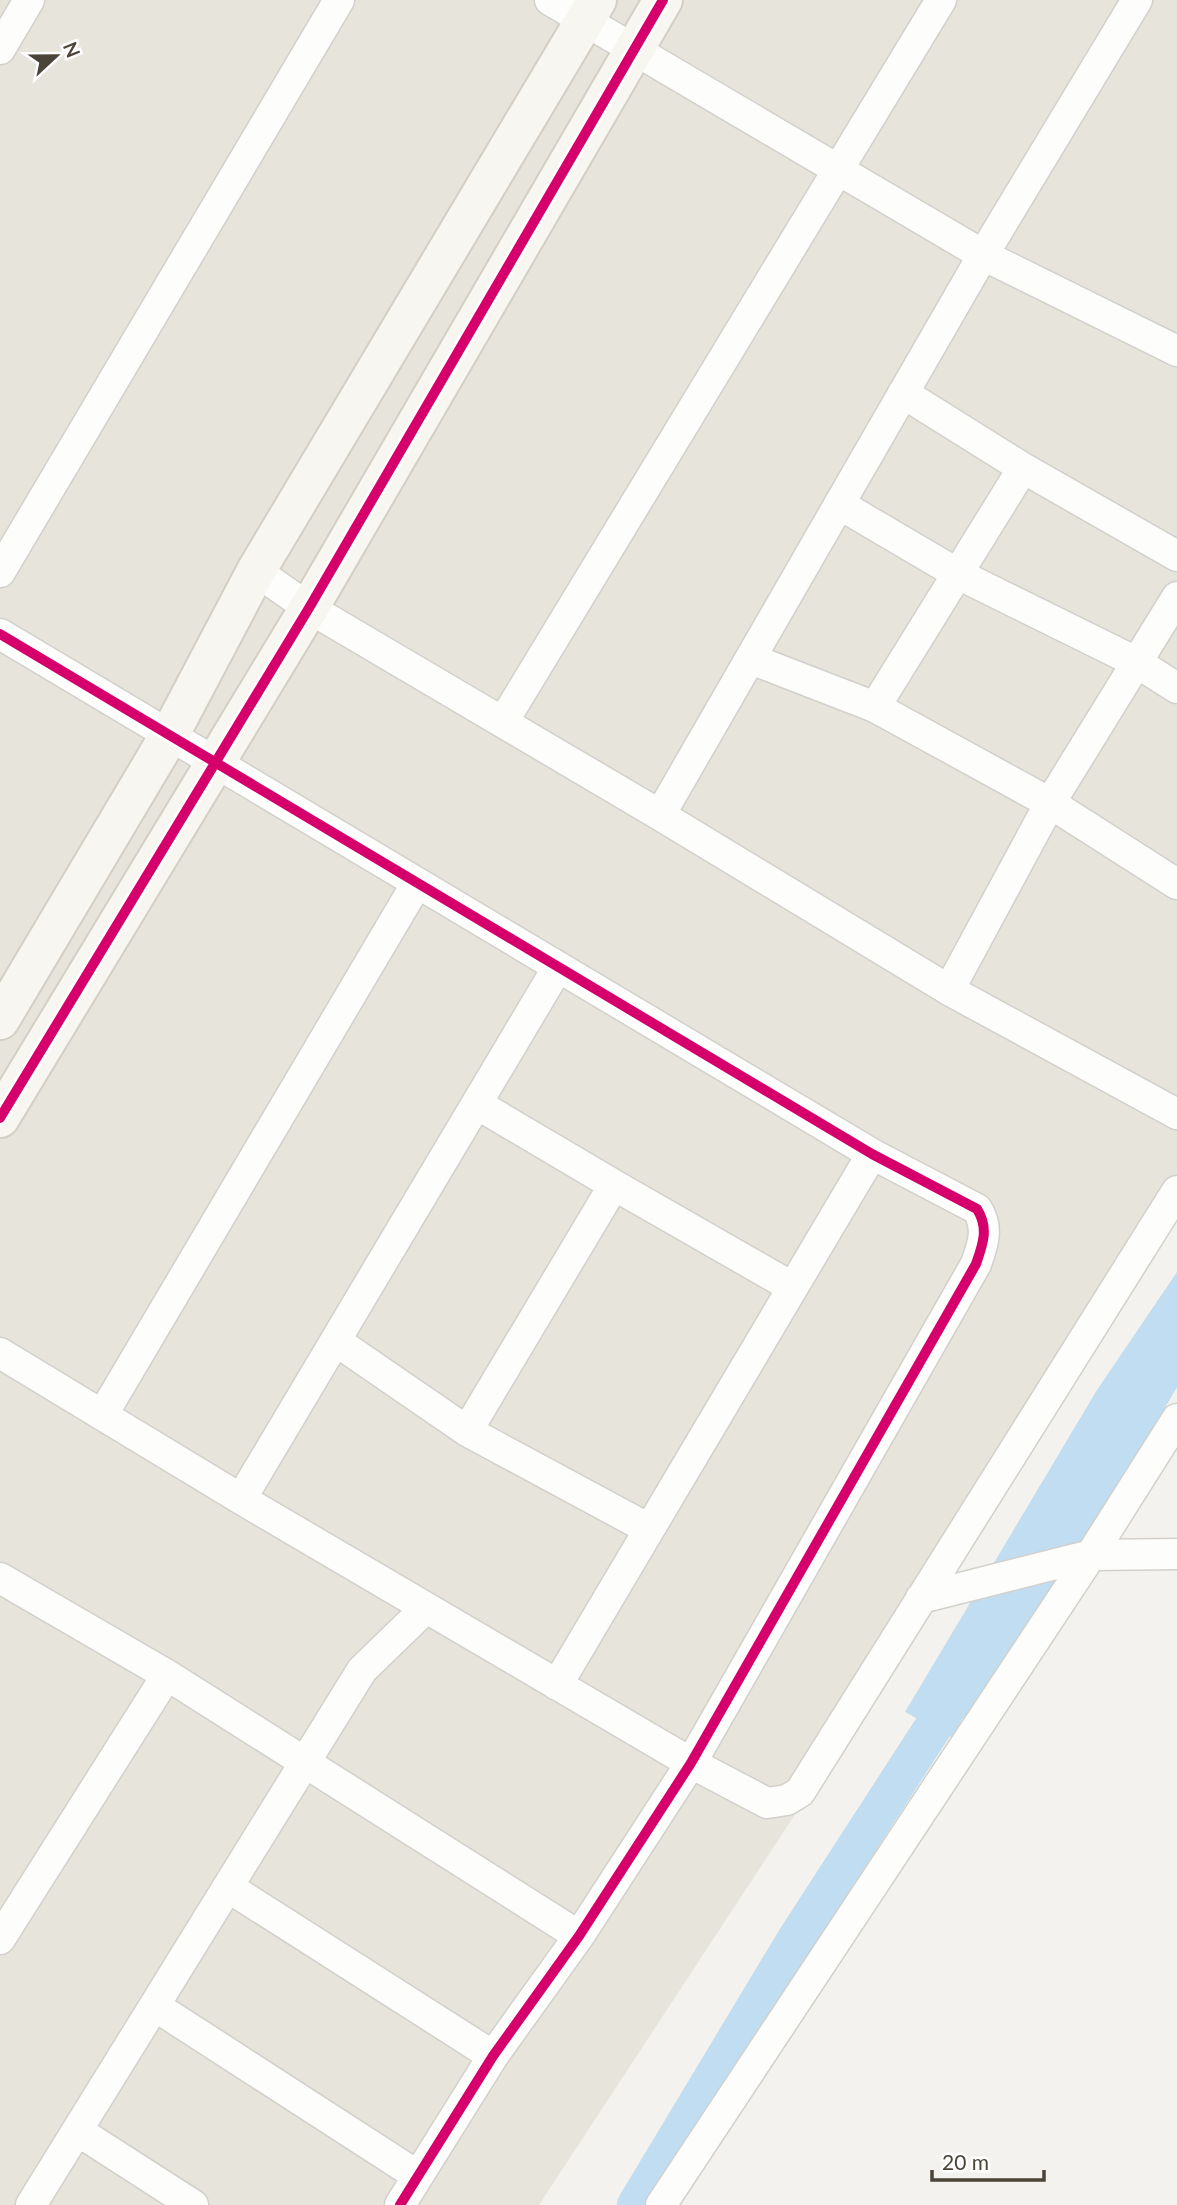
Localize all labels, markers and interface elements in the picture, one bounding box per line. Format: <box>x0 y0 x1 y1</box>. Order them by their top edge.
north arrow <box>21 21 91 91</box>
text: N <box>59 38 86 61</box>
scale bar <box>932 2138 1044 2182</box>
text: 20 m <box>942 2149 989 2174</box>

